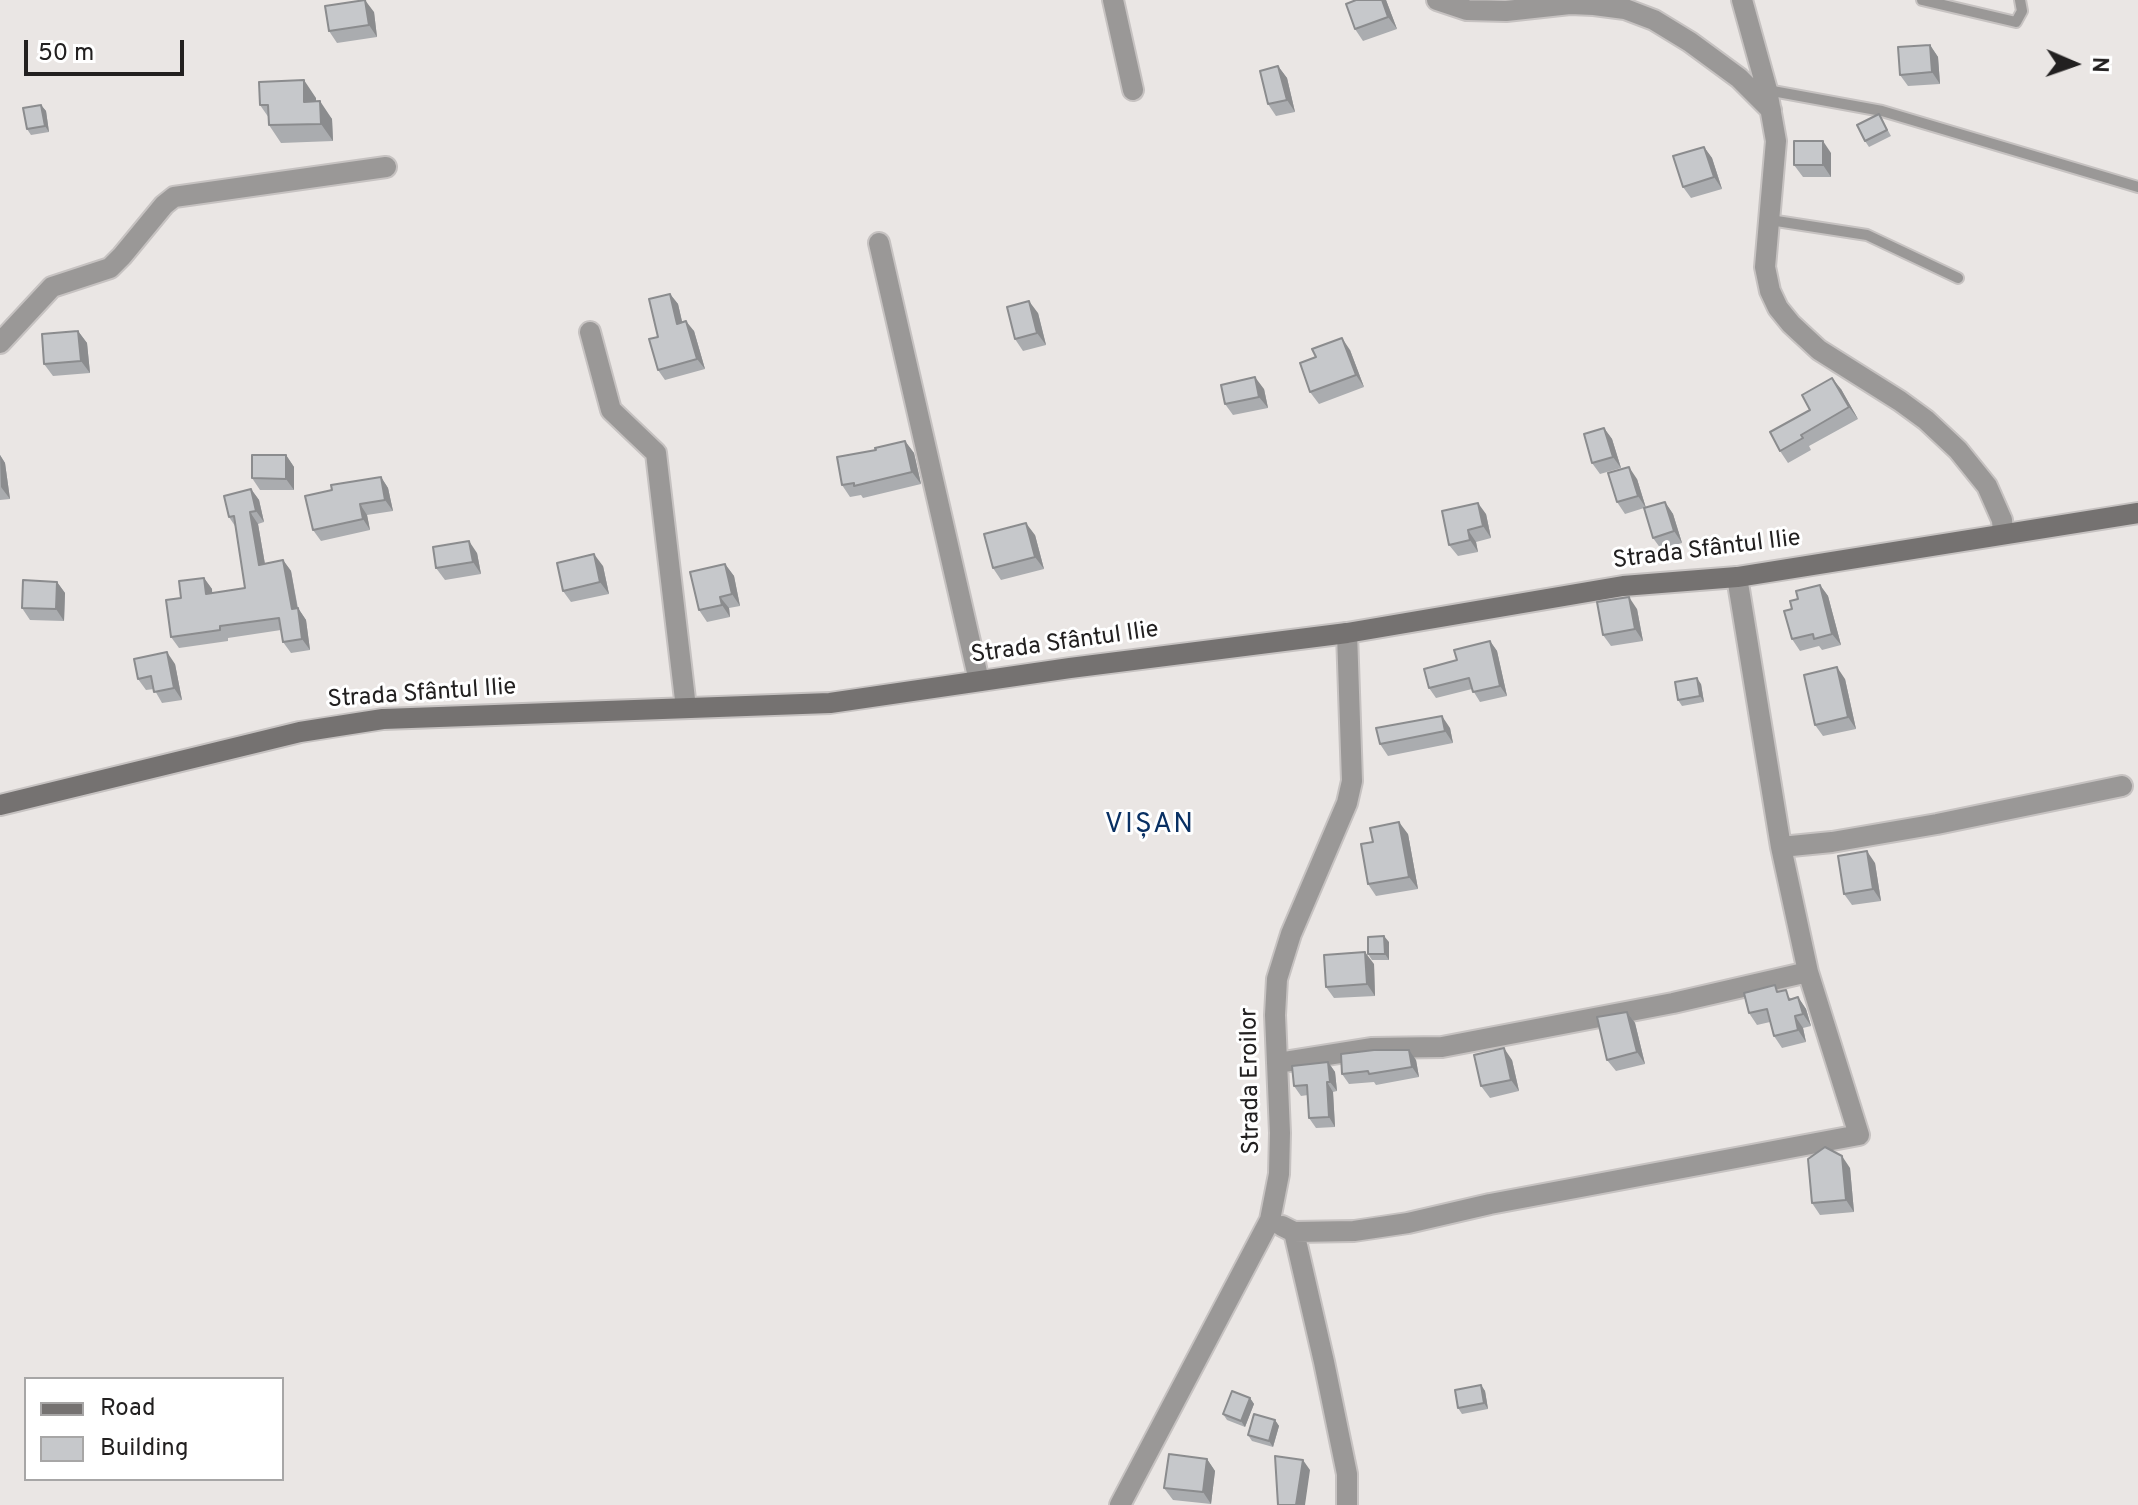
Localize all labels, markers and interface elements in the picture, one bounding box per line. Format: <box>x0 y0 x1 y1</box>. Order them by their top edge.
scale bar <box>28 24 188 74</box>
north arrow <box>2034 24 2114 104</box>
text: 50 m <box>38 39 94 69</box>
text: N <box>2085 56 2112 73</box>
street label: Strada Sfântul Ilie <box>1611 525 1803 577</box>
street label: Strada Sfântul Ilie <box>969 617 1161 671</box>
street label: Strada Sfântul Ilie <box>327 674 517 716</box>
district label: VIȘAN <box>1105 809 1195 843</box>
street label: Strada Eroilor <box>1236 1007 1268 1155</box>
legend <box>24 1377 284 1481</box>
text: Road <box>100 1394 156 1424</box>
text: Building <box>100 1434 189 1464</box>

